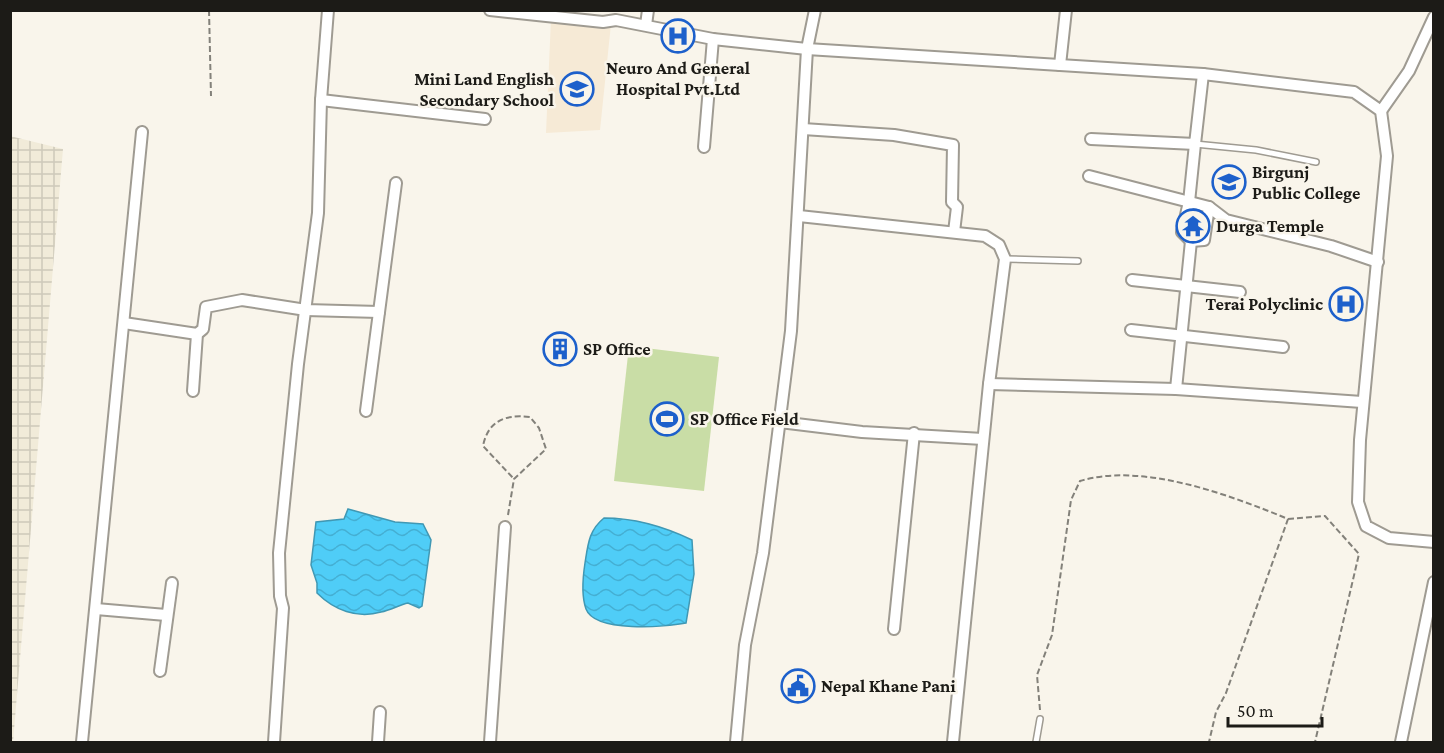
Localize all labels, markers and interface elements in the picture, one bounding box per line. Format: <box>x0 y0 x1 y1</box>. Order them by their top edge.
hospital icon: Neuro And General Hospital Pvt.Ltd <box>660 18 696 54</box>
place label: Neuro And General Hospital Pvt.Ltd <box>606 58 750 99</box>
place label: Mini Land English Secondary School <box>414 69 555 110</box>
school or university icon: Mini Land English Secondary School <box>559 71 595 107</box>
place label: Birgunj Public College <box>1252 162 1360 203</box>
school or university icon: Birgunj Public College <box>1211 164 1247 200</box>
temple icon: Durga Temple <box>1175 208 1211 244</box>
place label: Durga Temple <box>1216 216 1324 236</box>
hospital icon: Terai Polyclinic <box>1328 286 1364 322</box>
place label: Terai Polyclinic <box>1206 294 1323 314</box>
building icon: SP Office <box>542 331 578 367</box>
place label: SP Office <box>583 339 651 359</box>
sports icon: SP Office Field <box>649 401 685 437</box>
place label: SP Office Field <box>690 409 799 429</box>
public building icon: Nepal Khane Pani <box>780 668 816 704</box>
place label: Nepal Khane Pani <box>821 676 956 696</box>
scale bar <box>1228 690 1322 728</box>
text: 50 m <box>1237 701 1274 721</box>

